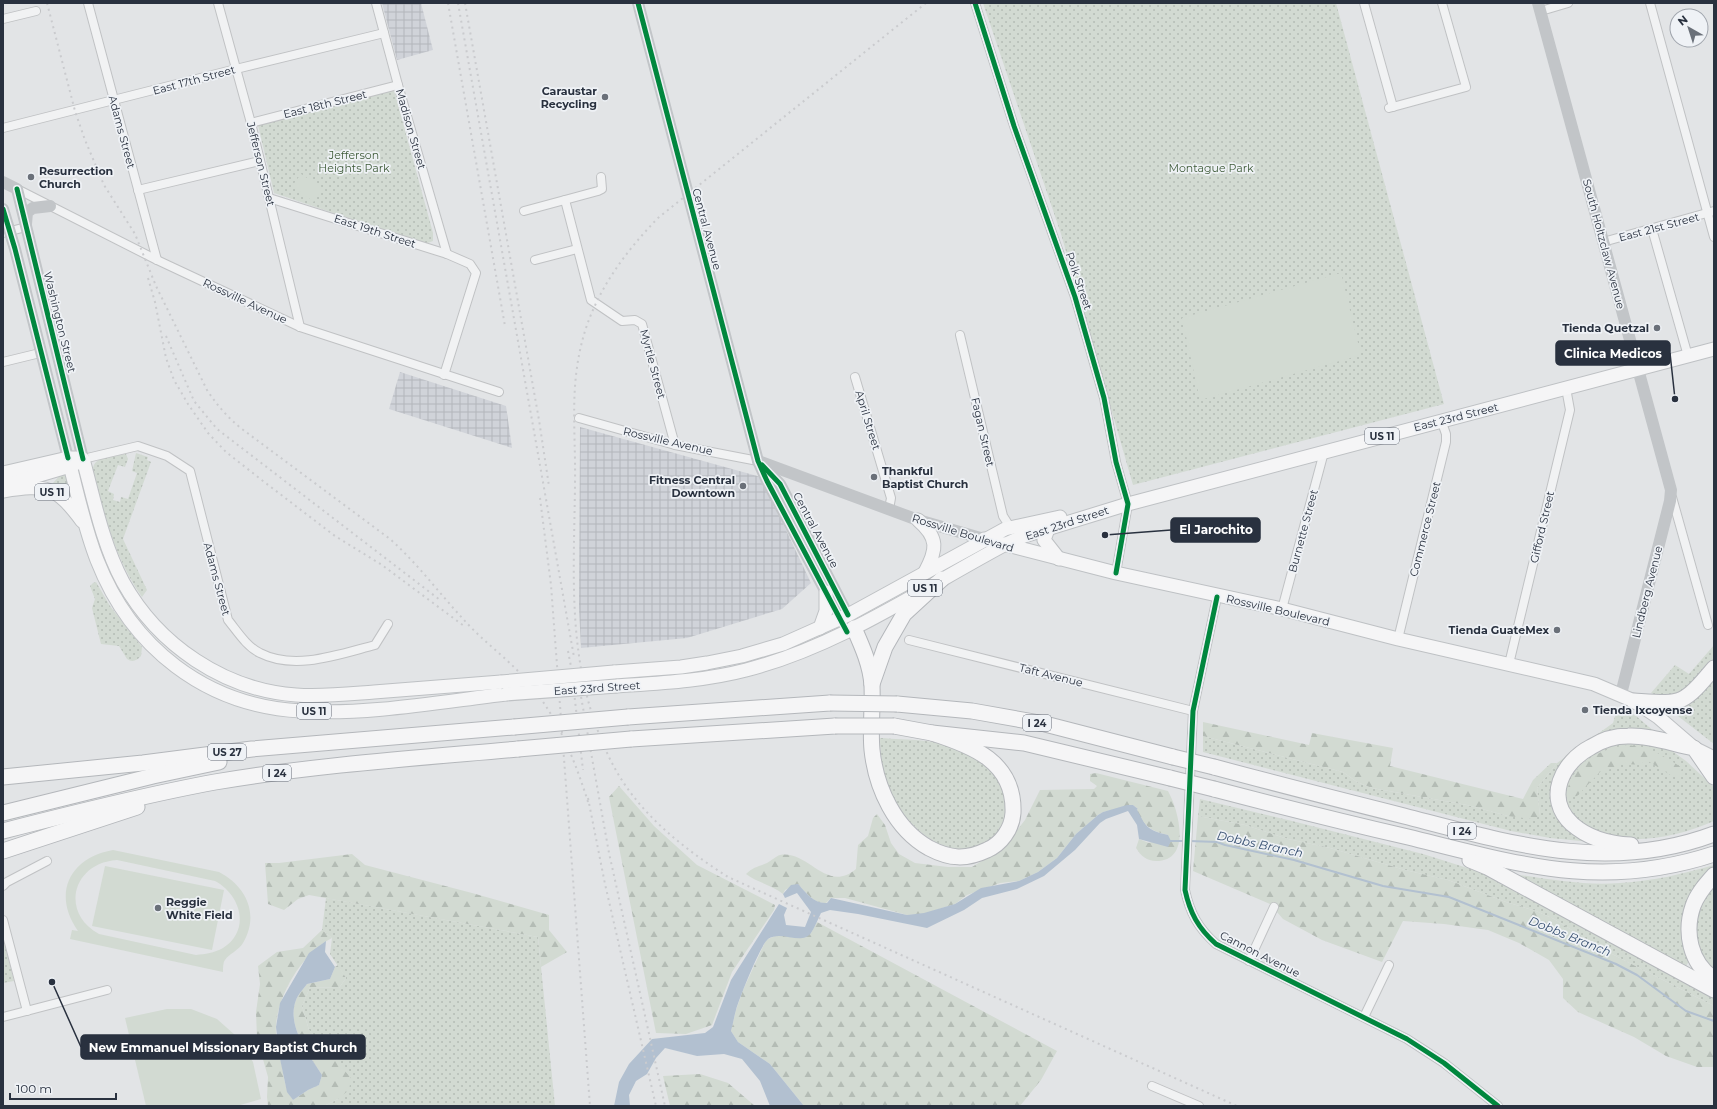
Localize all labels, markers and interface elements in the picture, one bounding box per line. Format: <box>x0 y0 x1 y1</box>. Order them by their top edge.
north arrow <box>1669 8 1709 48</box>
text: N <box>1675 12 1691 28</box>
street label: East 17th Street <box>151 62 237 98</box>
place label: Caraustar Recycling <box>541 84 597 111</box>
street label: East 18th Street <box>282 87 369 121</box>
street label: Madison Street <box>393 87 429 171</box>
marker: Caraustar Recycling <box>600 92 610 102</box>
street label: Adams Street <box>106 94 139 171</box>
street label: Jefferson Street <box>244 119 278 208</box>
park label: Jefferson Heights Park <box>318 148 390 175</box>
park label: Montague Park <box>1168 161 1254 175</box>
place label: Resurrection Church <box>39 164 113 191</box>
marker: Resurrection Church <box>26 172 36 182</box>
street label: South Holtzclaw Avenue <box>1580 177 1628 311</box>
street label: Central Avenue <box>689 187 725 272</box>
street label: East 21st Street <box>1617 209 1701 244</box>
street label: East 19th Street <box>332 211 418 251</box>
street label: Polk Street <box>1063 250 1096 312</box>
street label: Washington Street <box>41 270 79 374</box>
street label: Rossville Avenue <box>201 275 290 327</box>
place label: Tienda Quetzal <box>1562 321 1649 335</box>
marker: Tienda Quetzal <box>1652 323 1662 333</box>
street label: Myrtle Street <box>637 328 669 401</box>
callout: Clinica Medicos <box>1556 341 1670 365</box>
text: Clinica Medicos <box>1564 346 1663 361</box>
street label: April Street <box>852 388 884 452</box>
street label: Fagan Street <box>968 396 998 469</box>
street label: East 23rd Street <box>1412 400 1500 434</box>
street label: Rossville Avenue <box>622 424 714 458</box>
road number: US 11 <box>1365 428 1399 444</box>
place label: Thankful Baptist Church <box>882 464 968 491</box>
marker: Thankful Baptist Church <box>869 472 879 482</box>
place label: Fitness Central Downtown <box>649 473 735 500</box>
street label: Commerce Street <box>1406 479 1444 578</box>
marker: Fitness Central Downtown <box>738 481 748 491</box>
road number: US 11 <box>35 484 69 500</box>
street label: Burnette Street <box>1285 487 1321 574</box>
street label: Gifford Street <box>1527 489 1557 564</box>
street label: Central Avenue <box>790 490 842 571</box>
street label: East 23rd Street <box>1024 503 1111 543</box>
street label: Rossville Boulevard <box>910 511 1016 555</box>
callout: El Jarochito <box>1171 518 1260 542</box>
text: El Jarochito <box>1179 522 1253 537</box>
street label: Adams Street <box>201 541 234 618</box>
street label: Lindberg Avenue <box>1629 544 1665 640</box>
road number: US 11 <box>908 580 942 596</box>
street label: Rossville Boulevard <box>1225 591 1331 629</box>
place label: Tienda GuateMex <box>1449 623 1549 637</box>
marker: Tienda GuateMex <box>1552 625 1562 635</box>
street label: Taft Avenue <box>1018 660 1085 690</box>
street label: East 23rd Street <box>553 678 641 698</box>
road number: US 11 <box>297 703 331 719</box>
place label: Tienda Ixcoyense <box>1593 703 1692 717</box>
marker: Tienda Ixcoyense <box>1580 705 1590 715</box>
road number: I 24 <box>1023 715 1051 731</box>
road number: US 27 <box>208 744 246 760</box>
road number: I 24 <box>263 765 291 781</box>
road number: I 24 <box>1448 823 1476 839</box>
water label: Dobbs Branch <box>1216 828 1304 860</box>
place label: Reggie White Field <box>166 895 233 922</box>
marker: Reggie White Field <box>153 903 163 913</box>
water label: Dobbs Branch <box>1527 913 1613 959</box>
street label: Cannon Avenue <box>1218 928 1303 980</box>
callout: New Emmanuel Missionary Baptist Church <box>81 1035 365 1059</box>
text: New Emmanuel Missionary Baptist Church <box>89 1040 357 1055</box>
scale bar <box>10 1075 116 1101</box>
text: 100 m <box>16 1081 52 1096</box>

